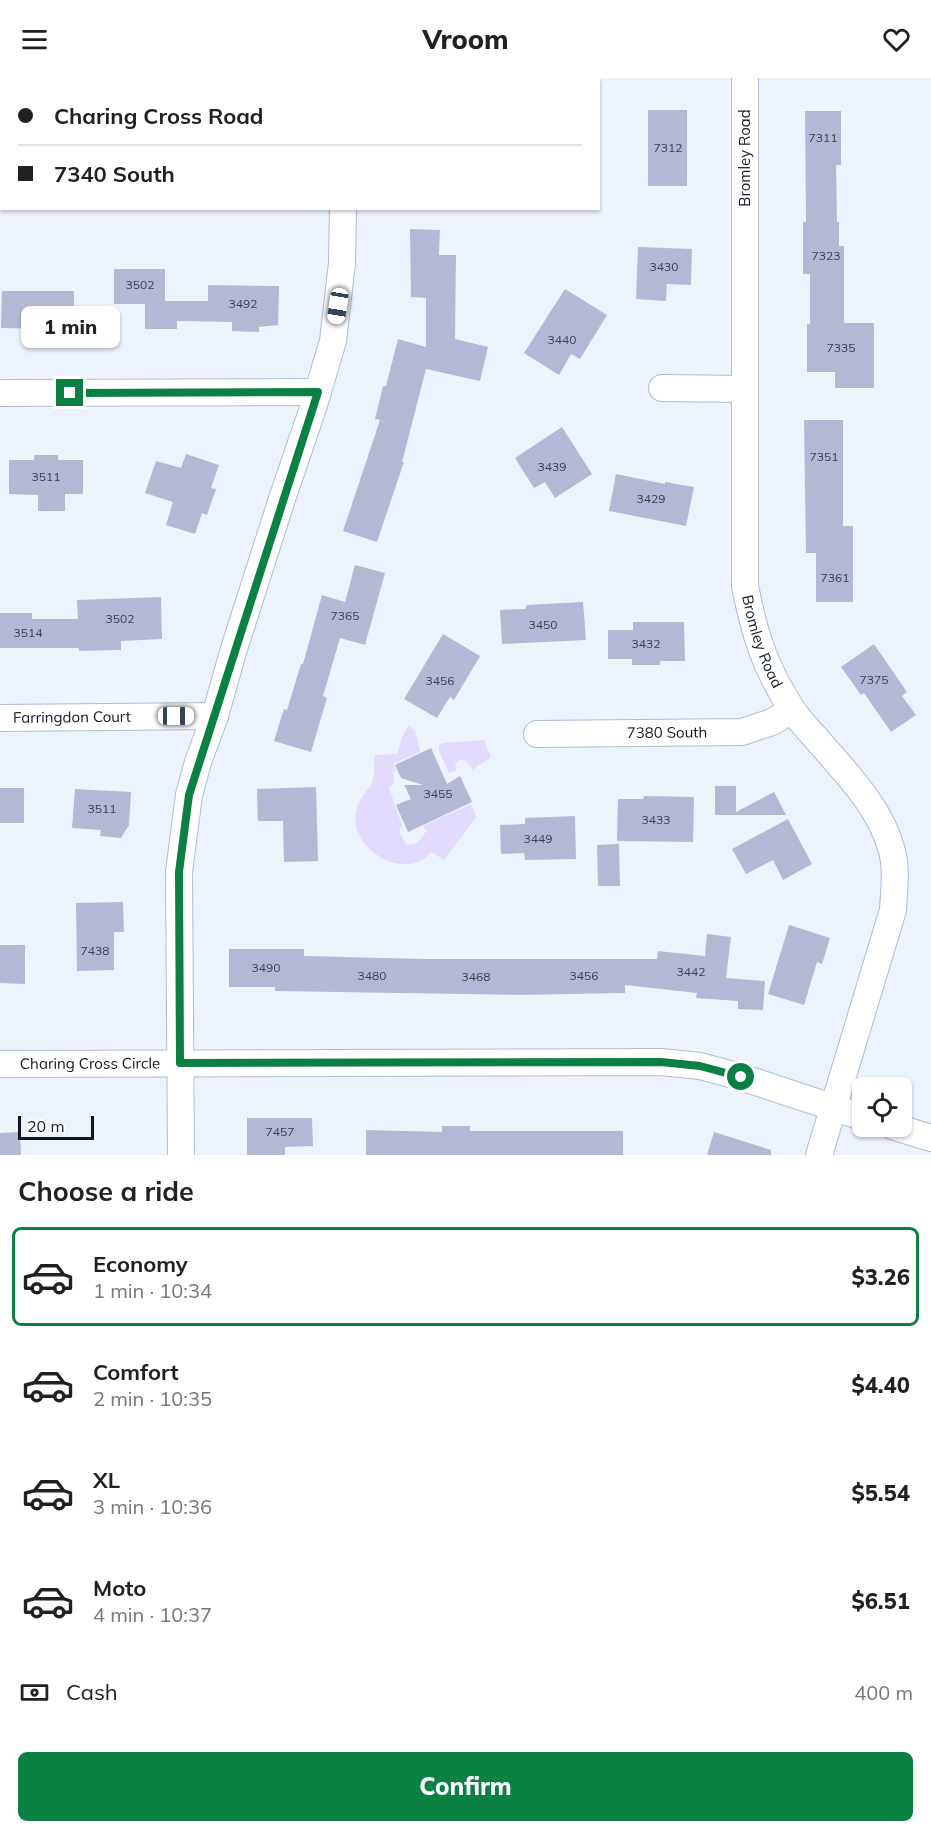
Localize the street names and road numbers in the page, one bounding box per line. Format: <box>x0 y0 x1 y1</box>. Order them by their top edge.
street label: Bromley Road <box>735 109 754 207</box>
street label: Bromley Road <box>738 593 787 691</box>
street label: Farringdon Court <box>13 707 131 727</box>
street label: 7380 South <box>627 722 707 742</box>
street label: Charing Cross Circle <box>20 1054 160 1073</box>

